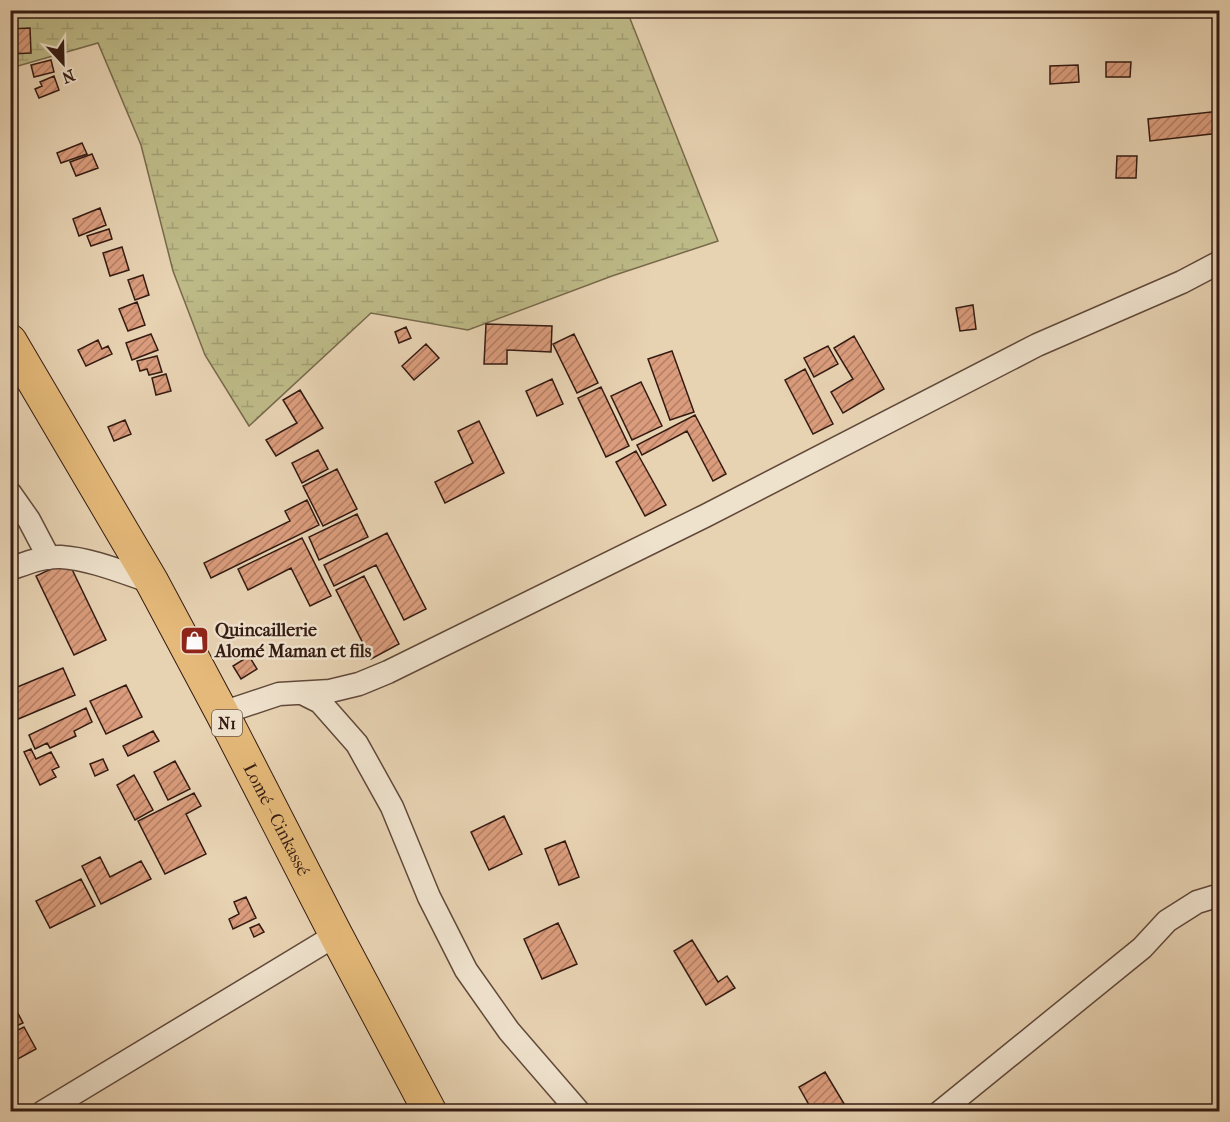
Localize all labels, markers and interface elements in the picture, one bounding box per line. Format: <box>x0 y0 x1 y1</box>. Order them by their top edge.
north arrow <box>33 33 93 93</box>
text: N <box>58 65 78 88</box>
place label: Quincaillerie Alomé Maman et fils <box>214 620 372 662</box>
shop icon: Quincaillerie Alomé Maman et fils <box>178 624 210 656</box>
road number: N1 <box>212 710 242 736</box>
street label: Lomé - Cinkassé <box>239 760 314 879</box>

